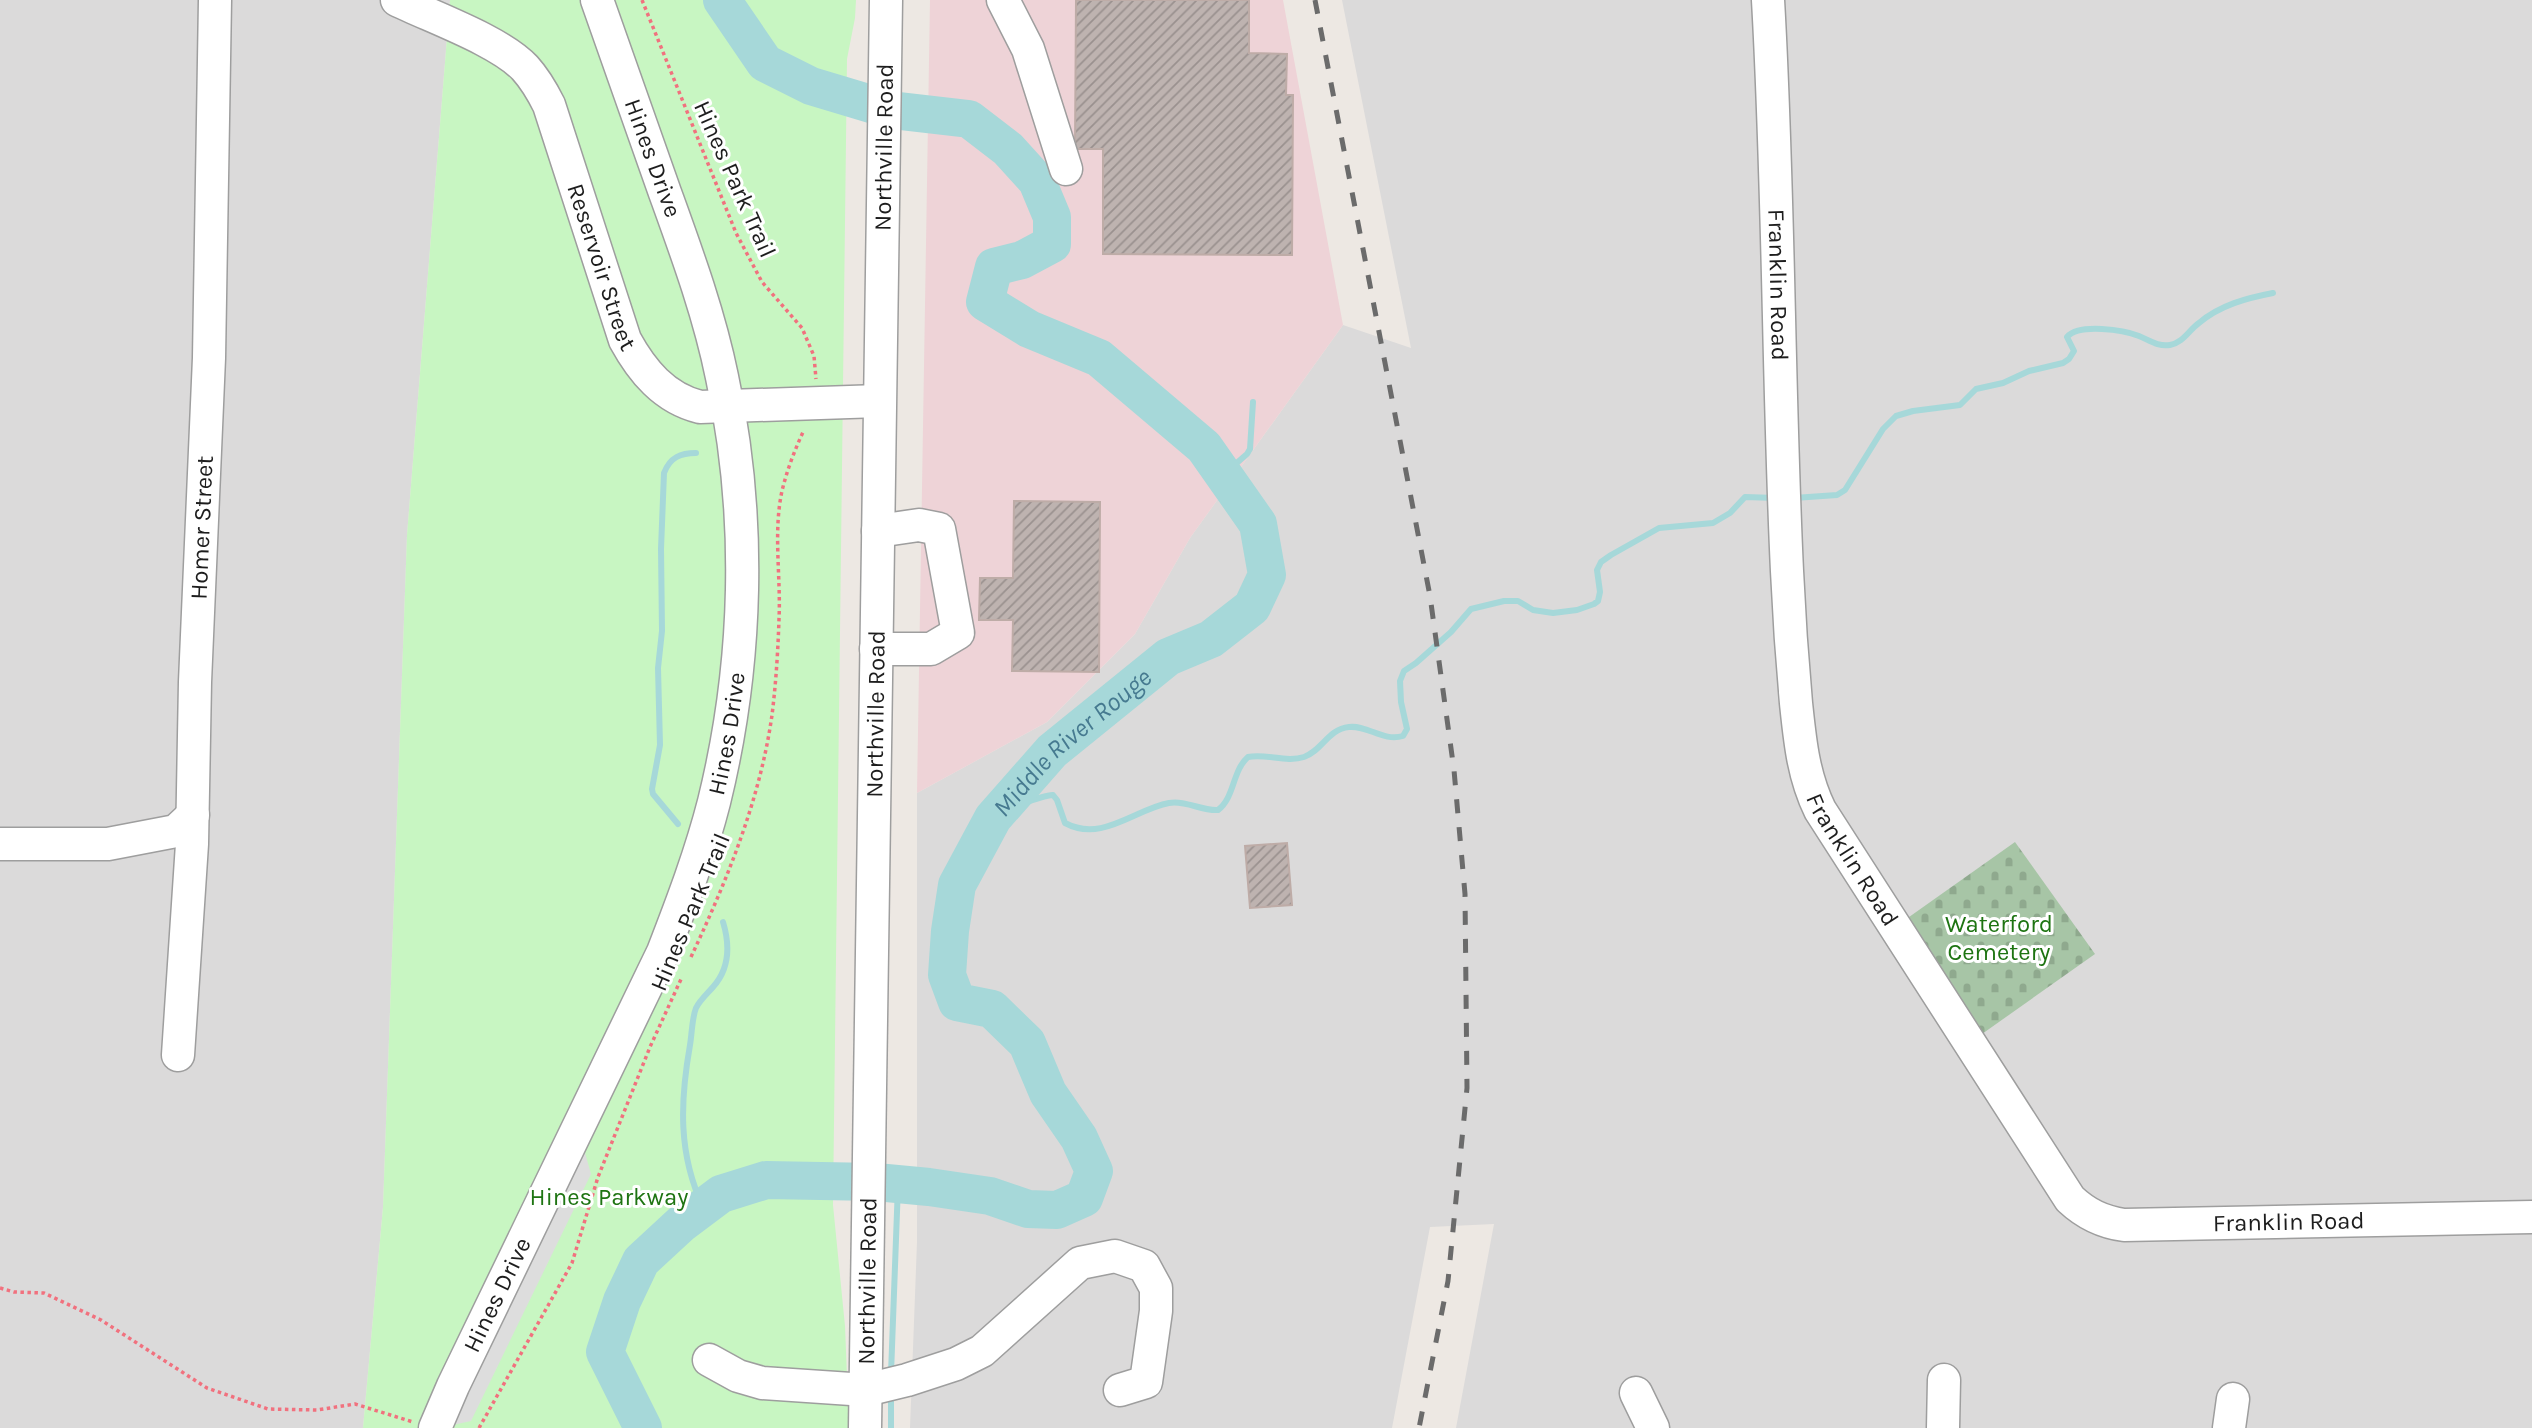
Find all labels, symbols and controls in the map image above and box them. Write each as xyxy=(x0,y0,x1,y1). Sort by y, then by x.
street label: Northville Road xyxy=(869,63,899,231)
street label: Hines Drive xyxy=(619,95,687,221)
street label: Hines Park Trail xyxy=(688,96,782,262)
street label: Reservoir Street xyxy=(561,180,642,356)
street label: Franklin Road xyxy=(1762,209,1794,361)
street label: Homer Street xyxy=(185,455,219,600)
street label: Northville Road xyxy=(860,630,891,798)
water label: Middle River Rouge xyxy=(987,662,1158,823)
street label: Hines Drive xyxy=(702,671,751,798)
street label: Franklin Road xyxy=(1800,789,1905,931)
street label: Hines Park Trail xyxy=(644,829,736,995)
park label: Waterford Cemetery xyxy=(1945,910,2053,966)
park label: Hines Parkway xyxy=(530,1183,688,1211)
street label: Northville Road xyxy=(852,1197,882,1365)
street label: Franklin Road xyxy=(2212,1206,2365,1237)
street label: Hines Drive xyxy=(457,1233,537,1357)

